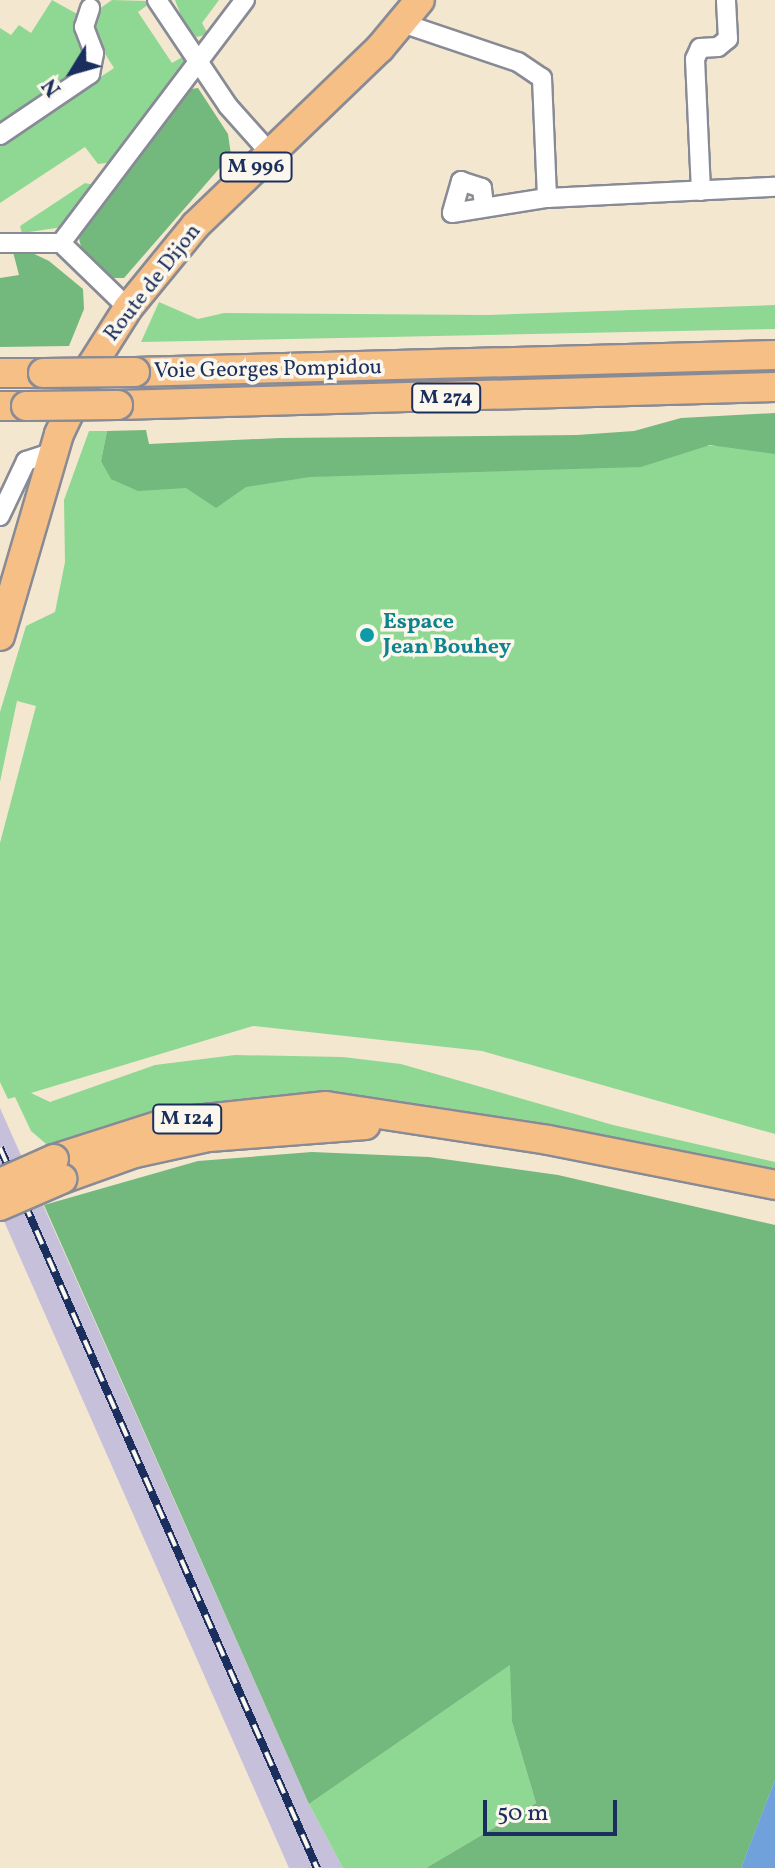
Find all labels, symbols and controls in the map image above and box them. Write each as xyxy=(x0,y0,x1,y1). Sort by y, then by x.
north arrow xyxy=(32,32,112,112)
text: N xyxy=(35,71,70,102)
road number: M 996 xyxy=(218,151,294,183)
street label: Route de Dijon xyxy=(99,219,207,347)
street label: Voie Georges Pompidou xyxy=(154,355,382,385)
road number: M 274 xyxy=(410,382,482,414)
place label: Espace Jean Bouhey xyxy=(383,609,511,660)
marker: Espace Jean Bouhey xyxy=(358,626,376,644)
road number: M 124 xyxy=(151,1103,223,1135)
scale bar xyxy=(487,1784,621,1834)
text: 50 m xyxy=(497,1797,549,1831)

